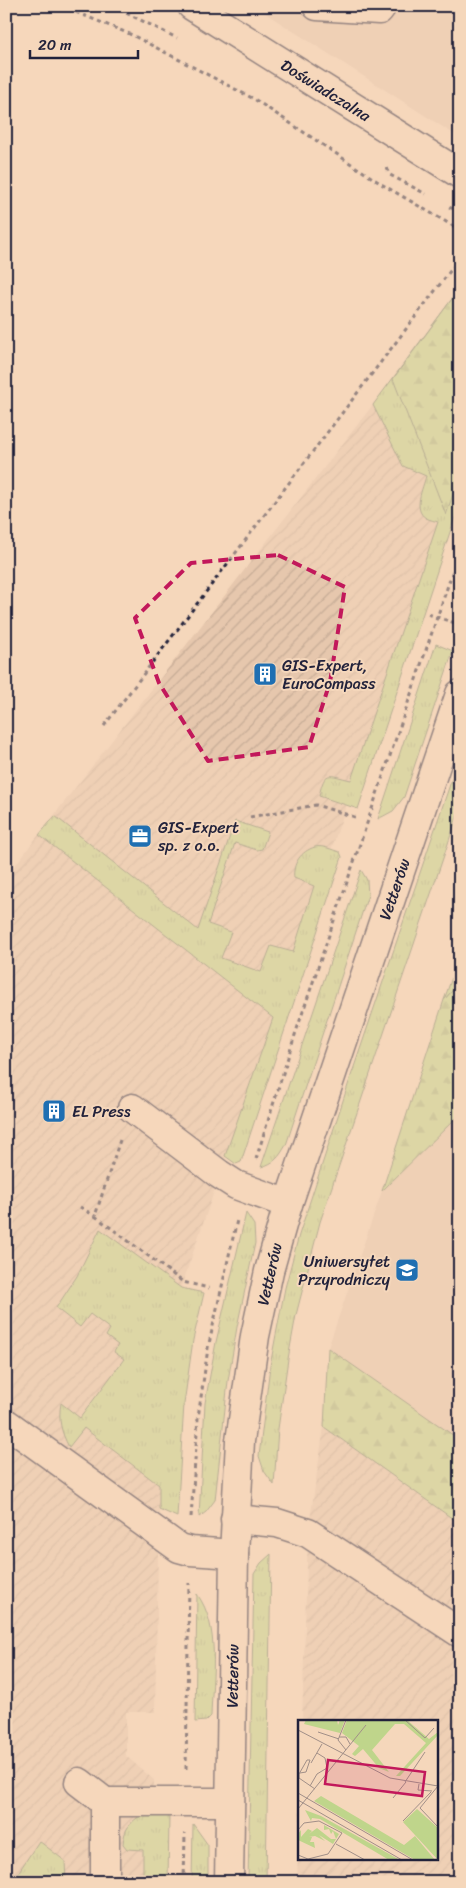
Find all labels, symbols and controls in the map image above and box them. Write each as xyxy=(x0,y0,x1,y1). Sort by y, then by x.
scale bar xyxy=(30,28,138,60)
text: 20 m xyxy=(38,32,72,58)
street label: Doświadczalna xyxy=(275,51,377,130)
place label: GIS-Expert, EuroCompass xyxy=(282,651,376,698)
building icon: GIS-Expert, EuroCompass xyxy=(252,661,278,687)
place label: GIS-Expert sp. z o.o. xyxy=(157,813,239,860)
office icon: GIS-Expert sp. z o.o. xyxy=(127,823,153,849)
street label: Vetterów xyxy=(370,854,419,924)
place label: EL Press xyxy=(72,1097,131,1126)
building icon: EL Press xyxy=(41,1098,67,1124)
street label: Vetterów xyxy=(248,1240,291,1308)
place label: Uniwersytet Przyrodniczy xyxy=(298,1247,391,1294)
school or university icon: Uniwersytet Przyrodniczy xyxy=(394,1257,420,1283)
street label: Vetterów xyxy=(217,1644,248,1708)
inset map xyxy=(298,1720,438,1860)

